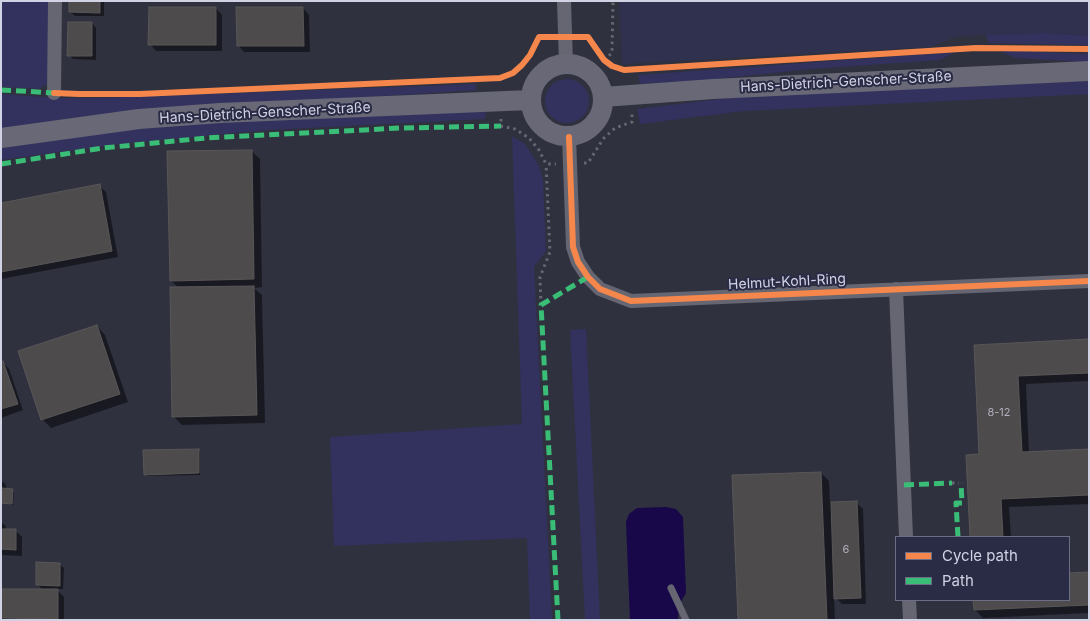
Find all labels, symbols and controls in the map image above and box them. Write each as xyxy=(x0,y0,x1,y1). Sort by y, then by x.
street label: Hans-Dietrich-Genscher-Straße xyxy=(740,68,952,96)
street label: Hans-Dietrich-Genscher-Straße xyxy=(159,99,371,127)
street label: Helmut-Kohl-Ring xyxy=(728,271,846,293)
house number: 8-12 xyxy=(987,406,1011,420)
legend xyxy=(895,536,1070,601)
house number: 6 xyxy=(843,543,849,557)
text: Cycle path xyxy=(942,546,1018,565)
text: Path xyxy=(942,571,974,590)

